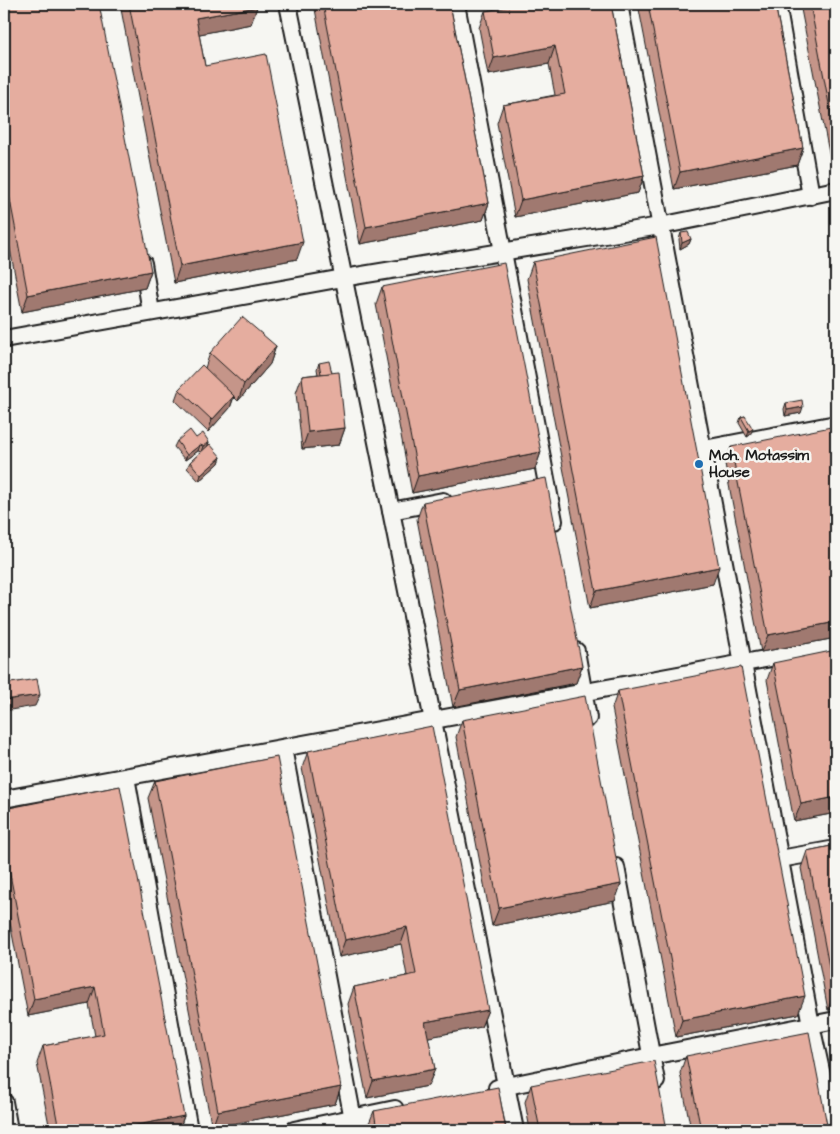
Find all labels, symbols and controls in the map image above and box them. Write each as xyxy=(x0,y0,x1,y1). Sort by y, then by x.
place label: Moh. Motassim House xyxy=(709,445,809,483)
marker: Moh. Motassim House xyxy=(693,458,705,470)

